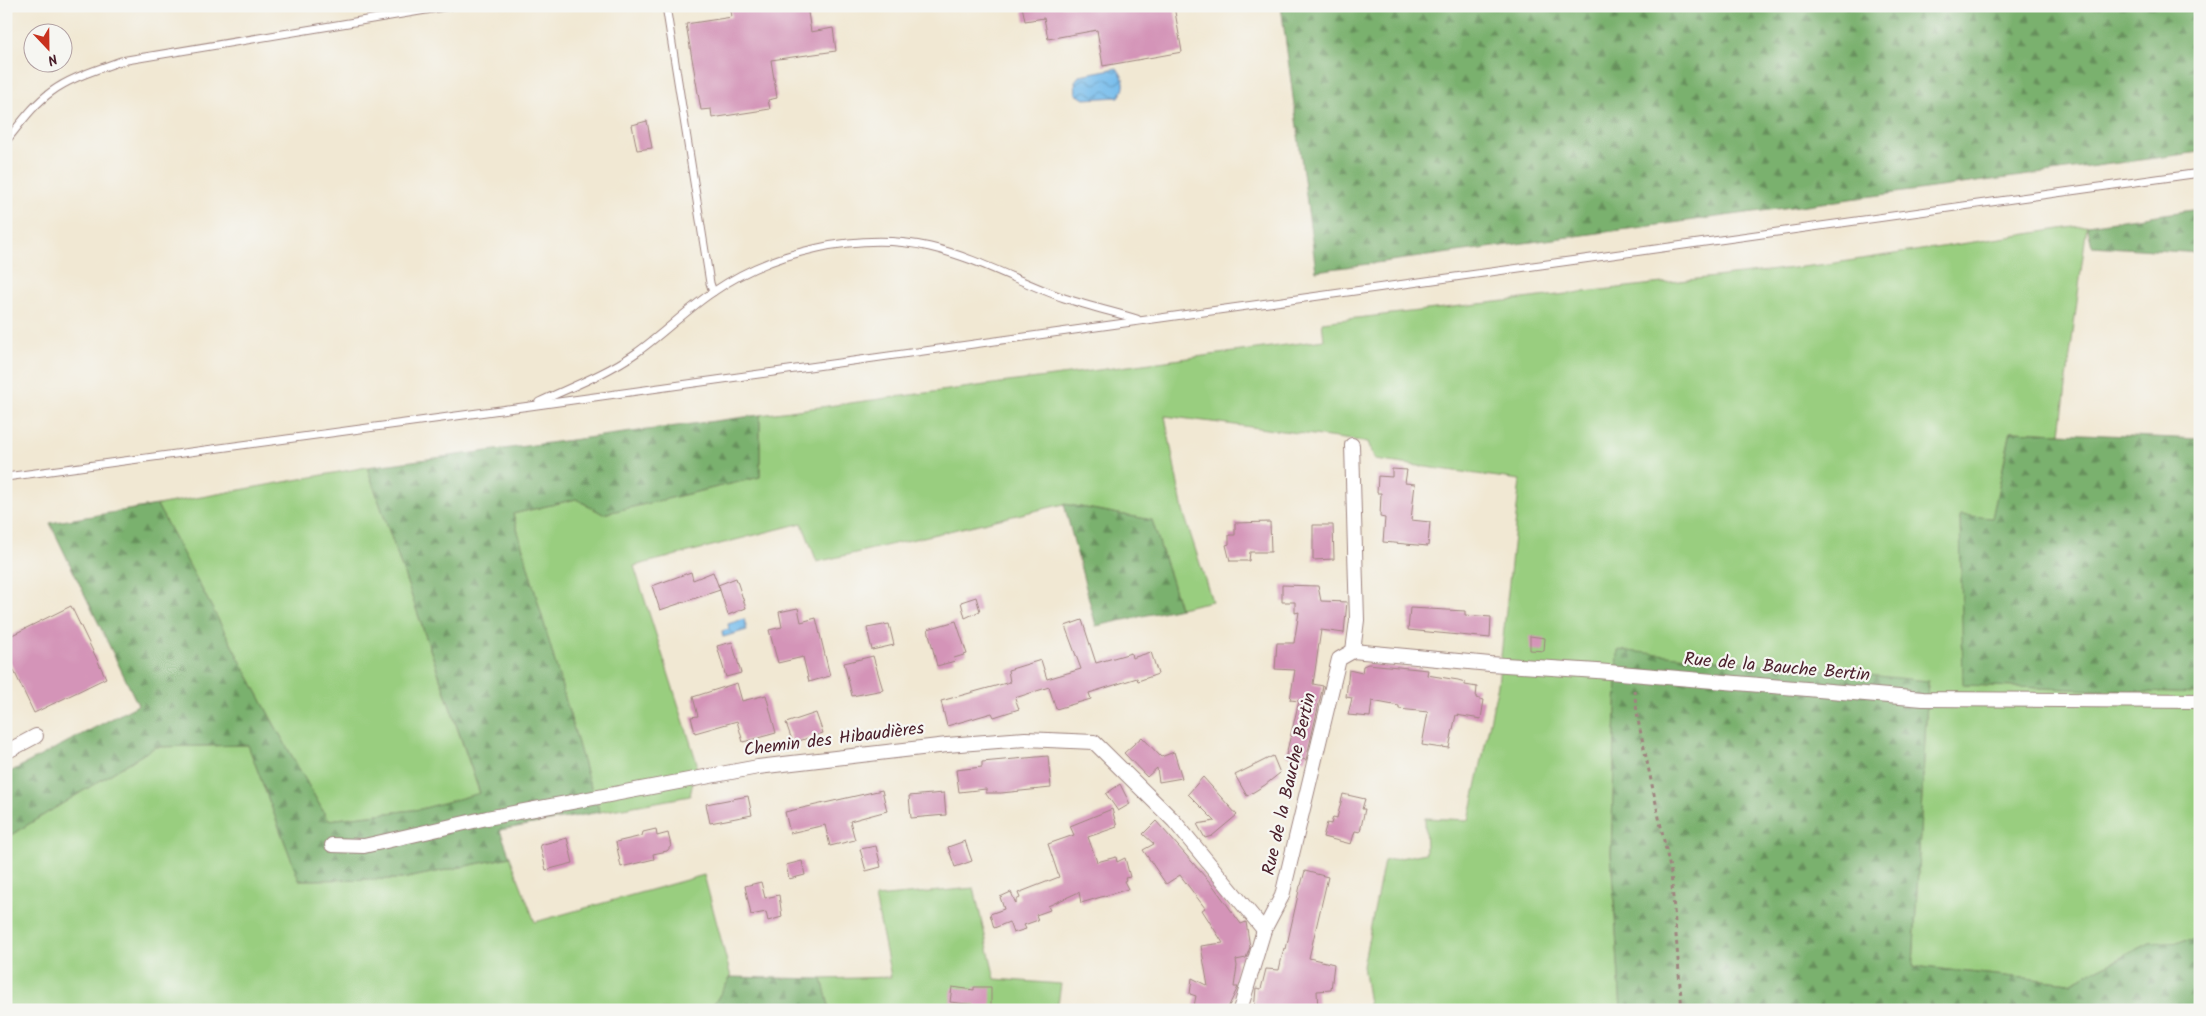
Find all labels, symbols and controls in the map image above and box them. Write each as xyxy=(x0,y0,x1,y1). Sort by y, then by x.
north arrow xyxy=(22,22,72,72)
text: N xyxy=(44,47,61,71)
street label: Rue de la Bauche Bertin xyxy=(1683,645,1871,691)
street label: Rue de la Bauche Bertin xyxy=(1255,690,1325,878)
street label: Chemin des Hibaudières xyxy=(742,714,926,765)

